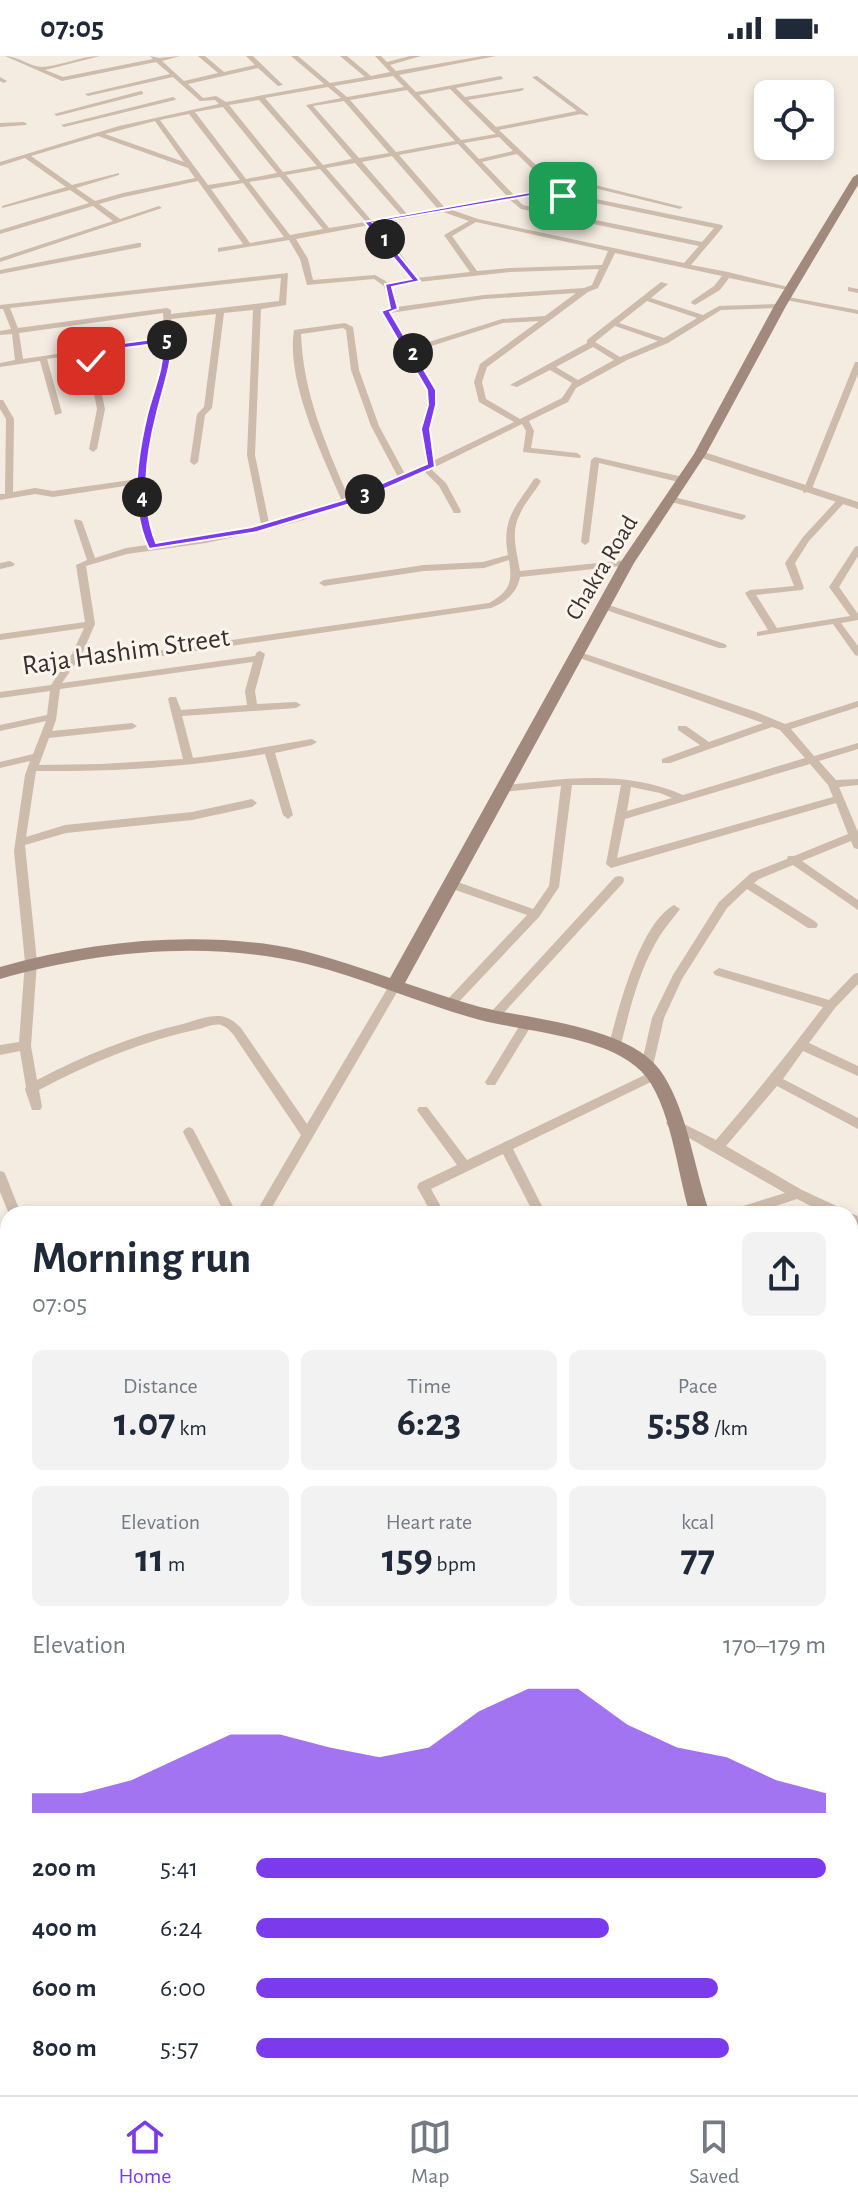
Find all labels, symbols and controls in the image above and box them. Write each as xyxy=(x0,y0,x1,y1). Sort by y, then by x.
text: 07:05 xyxy=(40,13,104,43)
map controls xyxy=(754,80,834,160)
button: locate xyxy=(754,80,834,160)
pin xyxy=(529,162,597,230)
icon: arrive xyxy=(541,174,585,218)
pin: 1 xyxy=(365,219,405,259)
text: 1 xyxy=(381,228,389,250)
pin: 5 xyxy=(147,320,187,360)
pin xyxy=(57,327,125,395)
text: 5 xyxy=(162,329,172,351)
pin: 2 xyxy=(393,333,433,373)
icon: check xyxy=(69,339,113,383)
text: 2 xyxy=(408,342,418,364)
pin: 3 xyxy=(345,474,385,514)
pin: 4 xyxy=(122,477,162,517)
text: 3 xyxy=(360,483,370,505)
text: 4 xyxy=(136,486,148,508)
street label: Chakra Road xyxy=(562,512,642,624)
street label: Raja Hashim Street xyxy=(21,624,232,680)
button: share xyxy=(742,1232,826,1316)
text: Morning run xyxy=(32,1237,251,1281)
text: 07:05 xyxy=(32,1291,87,1317)
text: Distance xyxy=(123,1375,198,1397)
text: Time xyxy=(407,1375,451,1397)
text: Pace xyxy=(678,1375,717,1397)
text: 1.07 xyxy=(114,1403,176,1443)
text: 6:23 xyxy=(397,1403,461,1443)
text: 5:58 xyxy=(647,1403,711,1443)
text: km xyxy=(176,1417,207,1439)
text: /km xyxy=(711,1417,748,1439)
text: Elevation xyxy=(121,1511,200,1533)
text: Heart rate xyxy=(386,1511,472,1533)
text: kcal xyxy=(681,1511,714,1533)
text: 11 xyxy=(135,1539,164,1579)
text: 159 xyxy=(382,1539,433,1579)
text: 77 xyxy=(680,1539,715,1579)
text: m xyxy=(164,1553,185,1575)
text: bpm xyxy=(433,1553,476,1575)
text: Elevation xyxy=(32,1632,126,1658)
text: 170–179 m xyxy=(723,1632,826,1658)
text: 200 m xyxy=(32,1855,96,1881)
text: 5:41 xyxy=(160,1855,198,1881)
text: 400 m xyxy=(32,1915,97,1941)
text: 6:24 xyxy=(160,1915,203,1941)
text: 600 m xyxy=(32,1975,97,2001)
text: 6:00 xyxy=(160,1975,206,2001)
text: 800 m xyxy=(32,2035,97,2061)
text: 5:57 xyxy=(160,2035,199,2061)
tab: Home xyxy=(118,2115,171,2189)
tab: Map xyxy=(408,2115,452,2189)
tab: Saved xyxy=(689,2115,740,2189)

